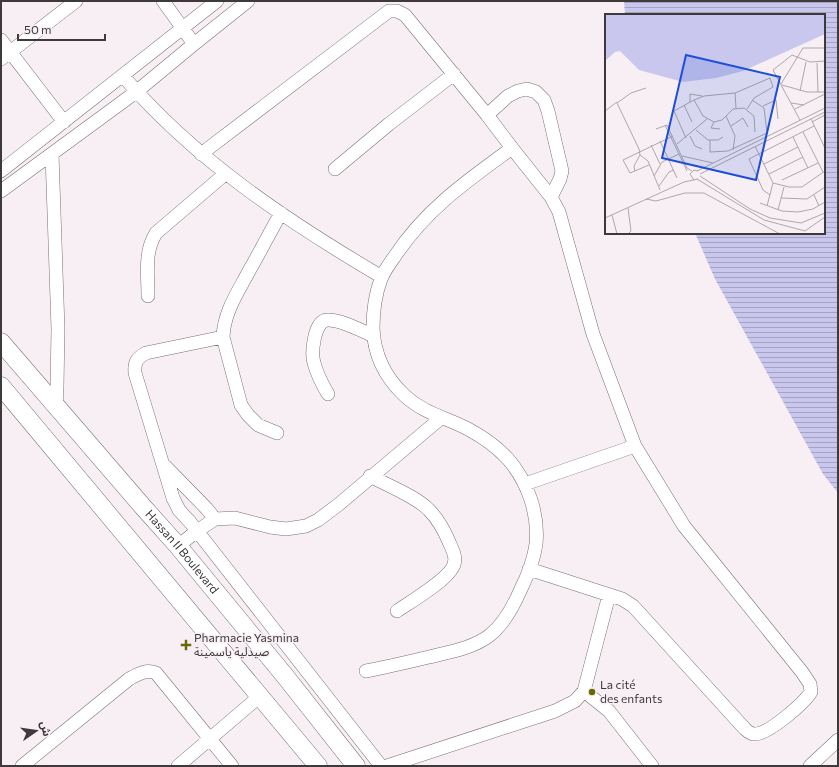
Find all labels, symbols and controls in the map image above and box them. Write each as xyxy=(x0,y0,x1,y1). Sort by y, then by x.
inset map xyxy=(605,14,825,234)
scale bar xyxy=(18,16,105,42)
text: 50 m xyxy=(24,22,52,36)
street label: Hassan II Boulevard xyxy=(143,507,222,596)
place label: Pharmacie Yasmina صيدلية ياسمينة xyxy=(194,630,299,659)
marker: Pharmacie Yasmina صيدلية ياسمينة xyxy=(181,640,191,650)
place label: La cité des enfants xyxy=(600,677,662,705)
marker: La cité des enfants xyxy=(587,687,597,697)
north arrow xyxy=(16,711,56,751)
text: ش xyxy=(37,720,54,738)

